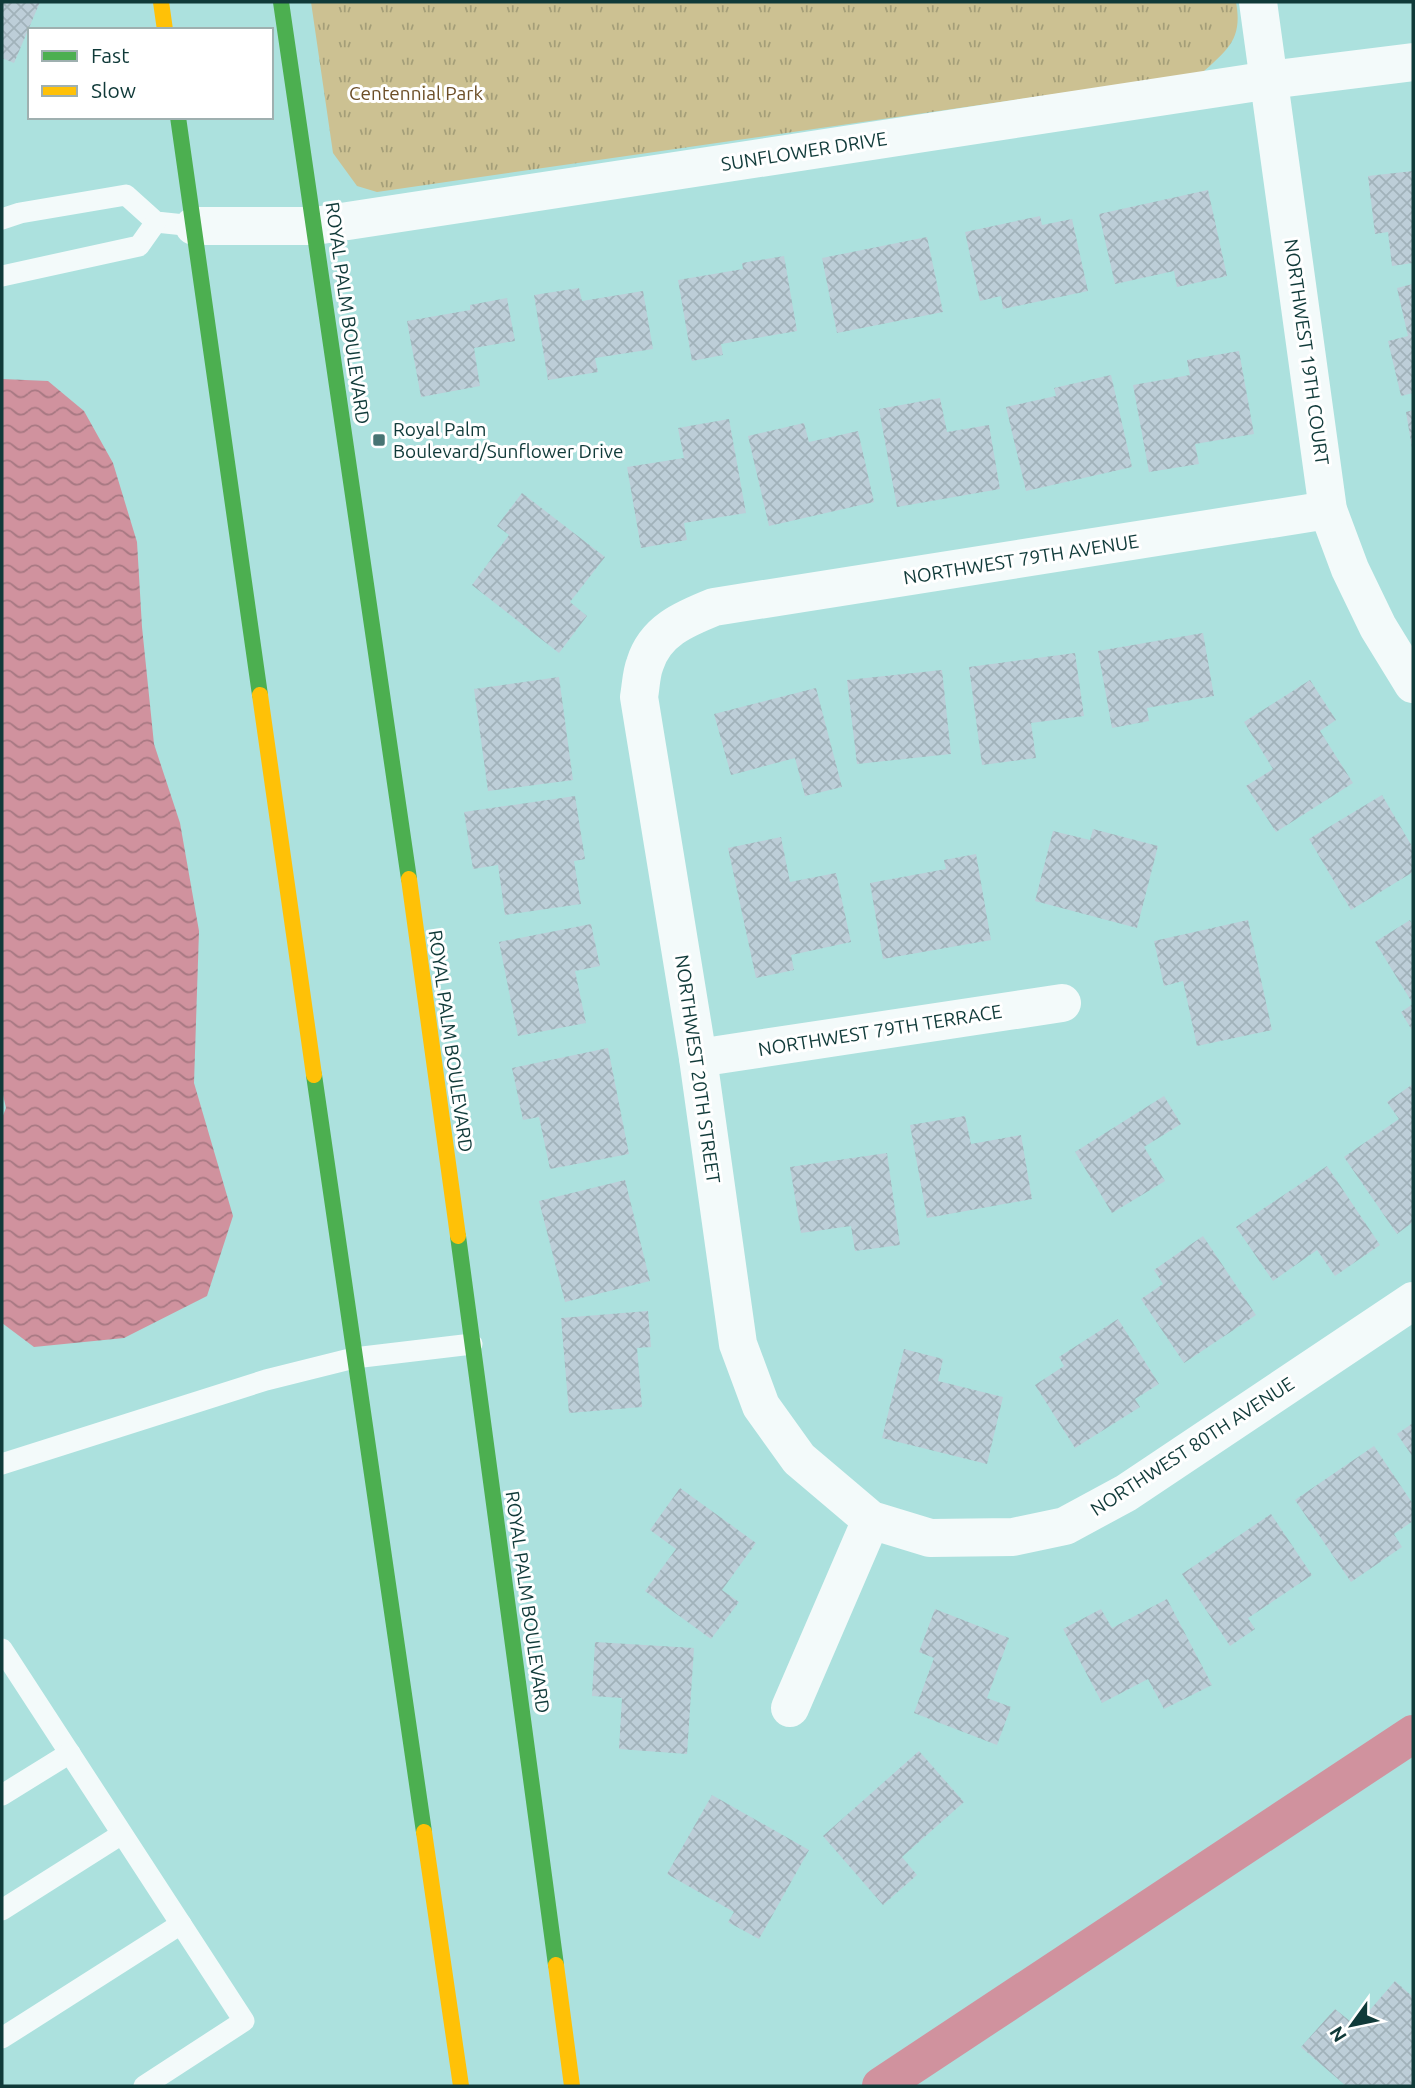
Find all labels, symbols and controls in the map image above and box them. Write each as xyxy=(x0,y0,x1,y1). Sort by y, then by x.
legend xyxy=(28,28,273,119)
text: Fast xyxy=(91,43,129,67)
text: Slow xyxy=(91,78,136,102)
park label: Centennial Park xyxy=(349,82,483,104)
street label: SUNFLOWER DRIVE xyxy=(720,127,888,175)
street label: ROYAL PALM BOULEVARD xyxy=(322,200,374,426)
street label: NORTHWEST 19TH COURT xyxy=(1280,238,1334,467)
place label: Royal Palm Boulevard/Sunflower Drive xyxy=(393,418,623,462)
marker: Royal Palm Boulevard/Sunflower Drive xyxy=(371,432,387,448)
street label: NORTHWEST 79TH AVENUE xyxy=(902,530,1140,588)
street label: ROYAL PALM BOULEVARD xyxy=(425,928,477,1154)
street label: NORTHWEST 20TH STREET xyxy=(671,953,725,1185)
street label: NORTHWEST 79TH TERRACE xyxy=(757,1000,1003,1060)
street label: NORTHWEST 80TH AVENUE xyxy=(1086,1372,1298,1520)
street label: ROYAL PALM BOULEVARD xyxy=(502,1489,554,1715)
north arrow xyxy=(1317,1990,1387,2060)
text: N xyxy=(1325,2022,1351,2046)

